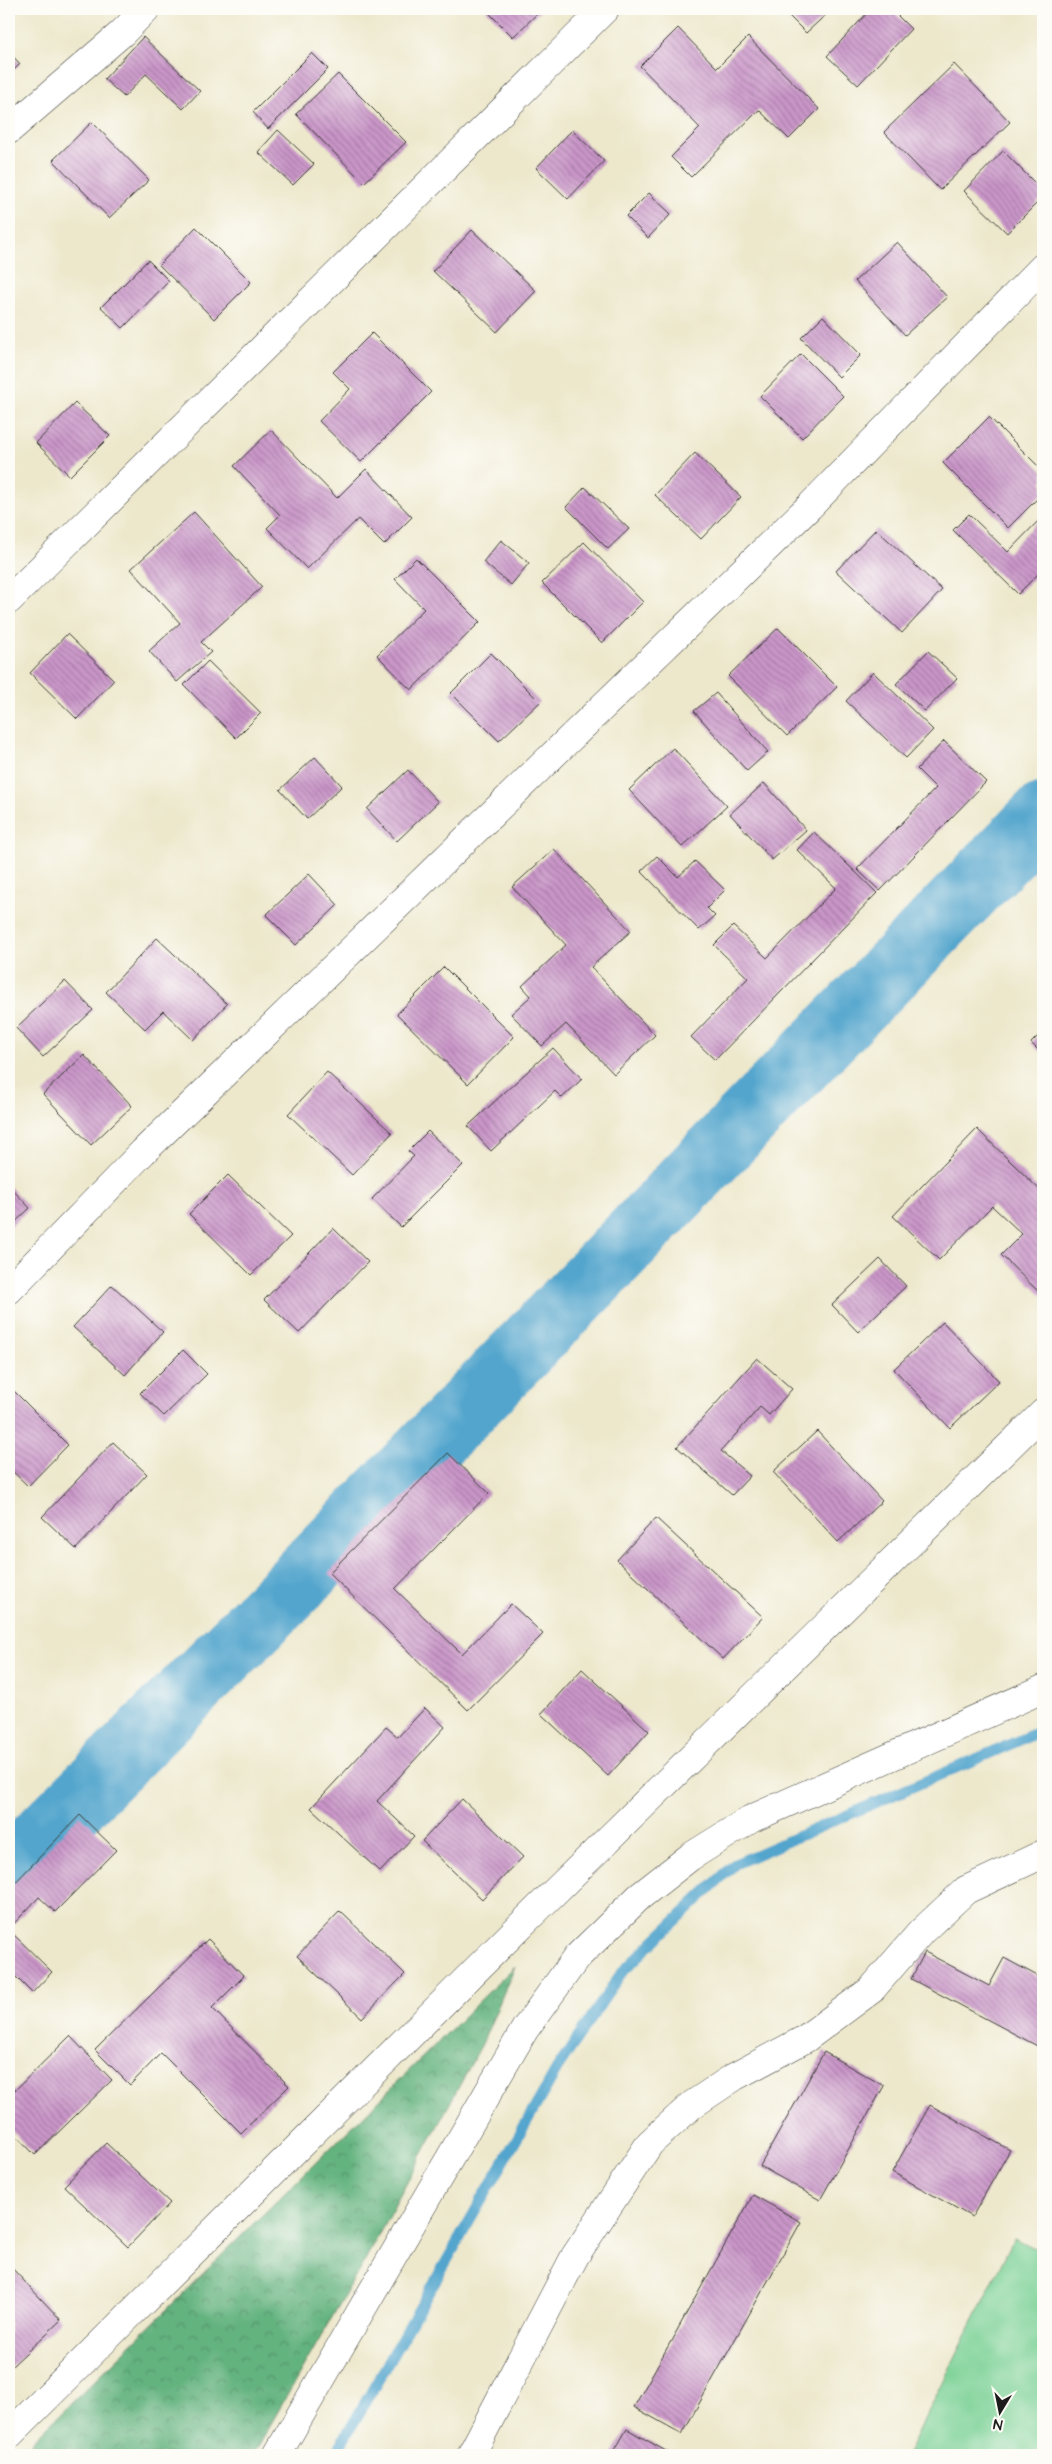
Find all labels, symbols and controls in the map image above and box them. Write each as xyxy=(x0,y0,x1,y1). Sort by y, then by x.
north arrow xyxy=(974,2386,1024,2436)
text: N xyxy=(992,2413,1004,2434)

